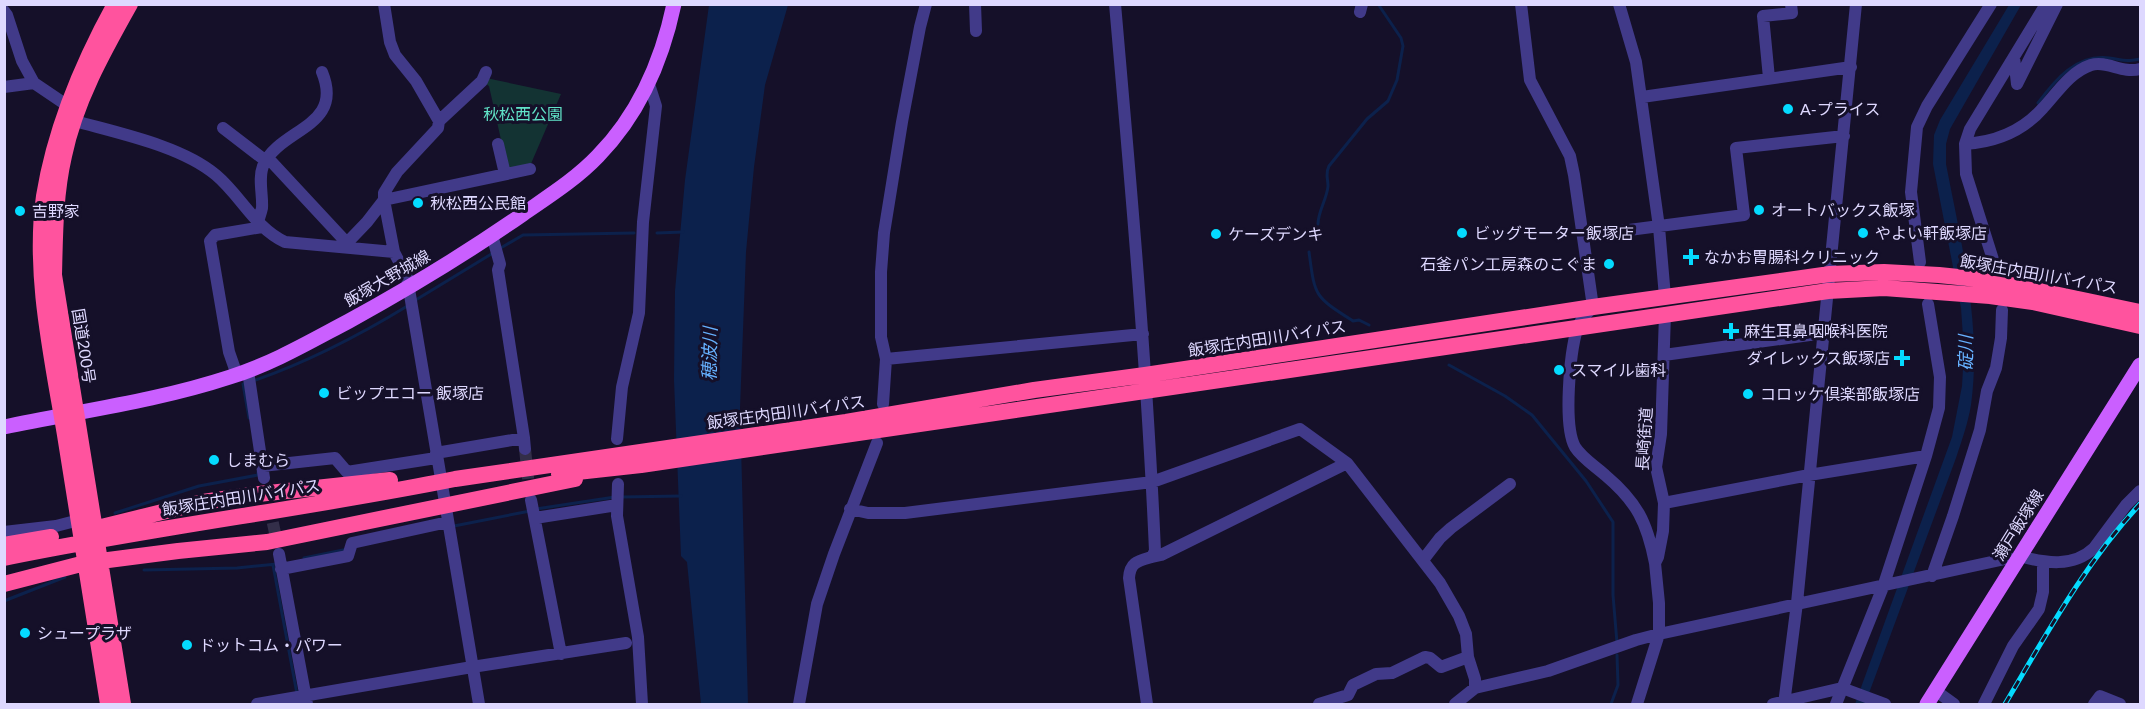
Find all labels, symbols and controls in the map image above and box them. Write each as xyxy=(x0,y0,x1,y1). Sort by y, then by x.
place label: A-プライス xyxy=(1800,99,1880,118)
marker: A-プライス xyxy=(1781,102,1795,116)
park label: 秋松西公園 xyxy=(483,104,563,123)
place label: 秋松西公民館 xyxy=(430,193,526,212)
marker: 秋松西公民館 xyxy=(411,196,425,210)
place label: オートバックス飯塚 xyxy=(1771,200,1915,219)
place label: 吉野家 xyxy=(32,201,80,220)
marker: オートバックス飯塚 xyxy=(1752,203,1766,217)
marker: 吉野家 xyxy=(13,204,27,218)
place label: ビッグモーター飯塚店 xyxy=(1474,223,1634,242)
place label: やよい軒飯塚店 xyxy=(1875,223,1987,242)
place label: ケーズデンキ xyxy=(1228,224,1323,243)
marker: ビッグモーター飯塚店 xyxy=(1455,226,1469,240)
marker: やよい軒飯塚店 xyxy=(1856,226,1870,240)
marker: ケーズデンキ xyxy=(1209,227,1223,241)
street label: 飯塚大野城線 xyxy=(340,245,433,310)
place label: なかお胃腸科クリニック xyxy=(1704,247,1880,266)
marker: なかお胃腸科クリニック xyxy=(1682,248,1700,266)
street label: 飯塚庄内田川バイパス xyxy=(1959,250,2119,297)
place label: 石釜パン工房森のこぐま xyxy=(1420,254,1597,273)
marker: 石釜パン工房森のこぐま xyxy=(1602,257,1616,271)
street label: 国道200号 xyxy=(69,307,100,385)
street label: 飯塚庄内田川バイパス xyxy=(1187,316,1347,359)
place label: 麻生耳鼻咽喉科医院 xyxy=(1744,321,1888,340)
marker: 麻生耳鼻咽喉科医院 xyxy=(1722,322,1740,340)
water label: 穂波川 xyxy=(698,325,721,381)
water label: 碇川 xyxy=(1954,333,1976,371)
place label: ダイレックス飯塚店 xyxy=(1746,348,1890,367)
marker: ダイレックス飯塚店 xyxy=(1895,351,1909,365)
place label: スマイル歯科 xyxy=(1571,360,1667,379)
marker: スマイル歯科 xyxy=(1552,363,1566,377)
place label: ビップエコー 飯塚店 xyxy=(336,383,484,402)
place label: コロッケ倶楽部飯塚店 xyxy=(1760,384,1920,403)
marker: ビップエコー 飯塚店 xyxy=(317,386,331,400)
marker: コロッケ倶楽部飯塚店 xyxy=(1741,387,1755,401)
street label: 飯塚庄内田川バイパス xyxy=(706,391,866,432)
street label: 長崎街道 xyxy=(1632,406,1655,472)
place label: しまむら xyxy=(226,450,290,469)
marker: しまむら xyxy=(207,453,221,467)
street label: 飯塚庄内田川バイパス xyxy=(161,475,321,518)
street label: 瀬戸飯塚線 xyxy=(1988,486,2047,564)
place label: シュープラザ xyxy=(37,623,132,642)
marker: シュープラザ xyxy=(18,626,32,640)
place label: ドットコム・パワー xyxy=(199,635,343,654)
marker: ドットコム・パワー xyxy=(180,638,194,652)

